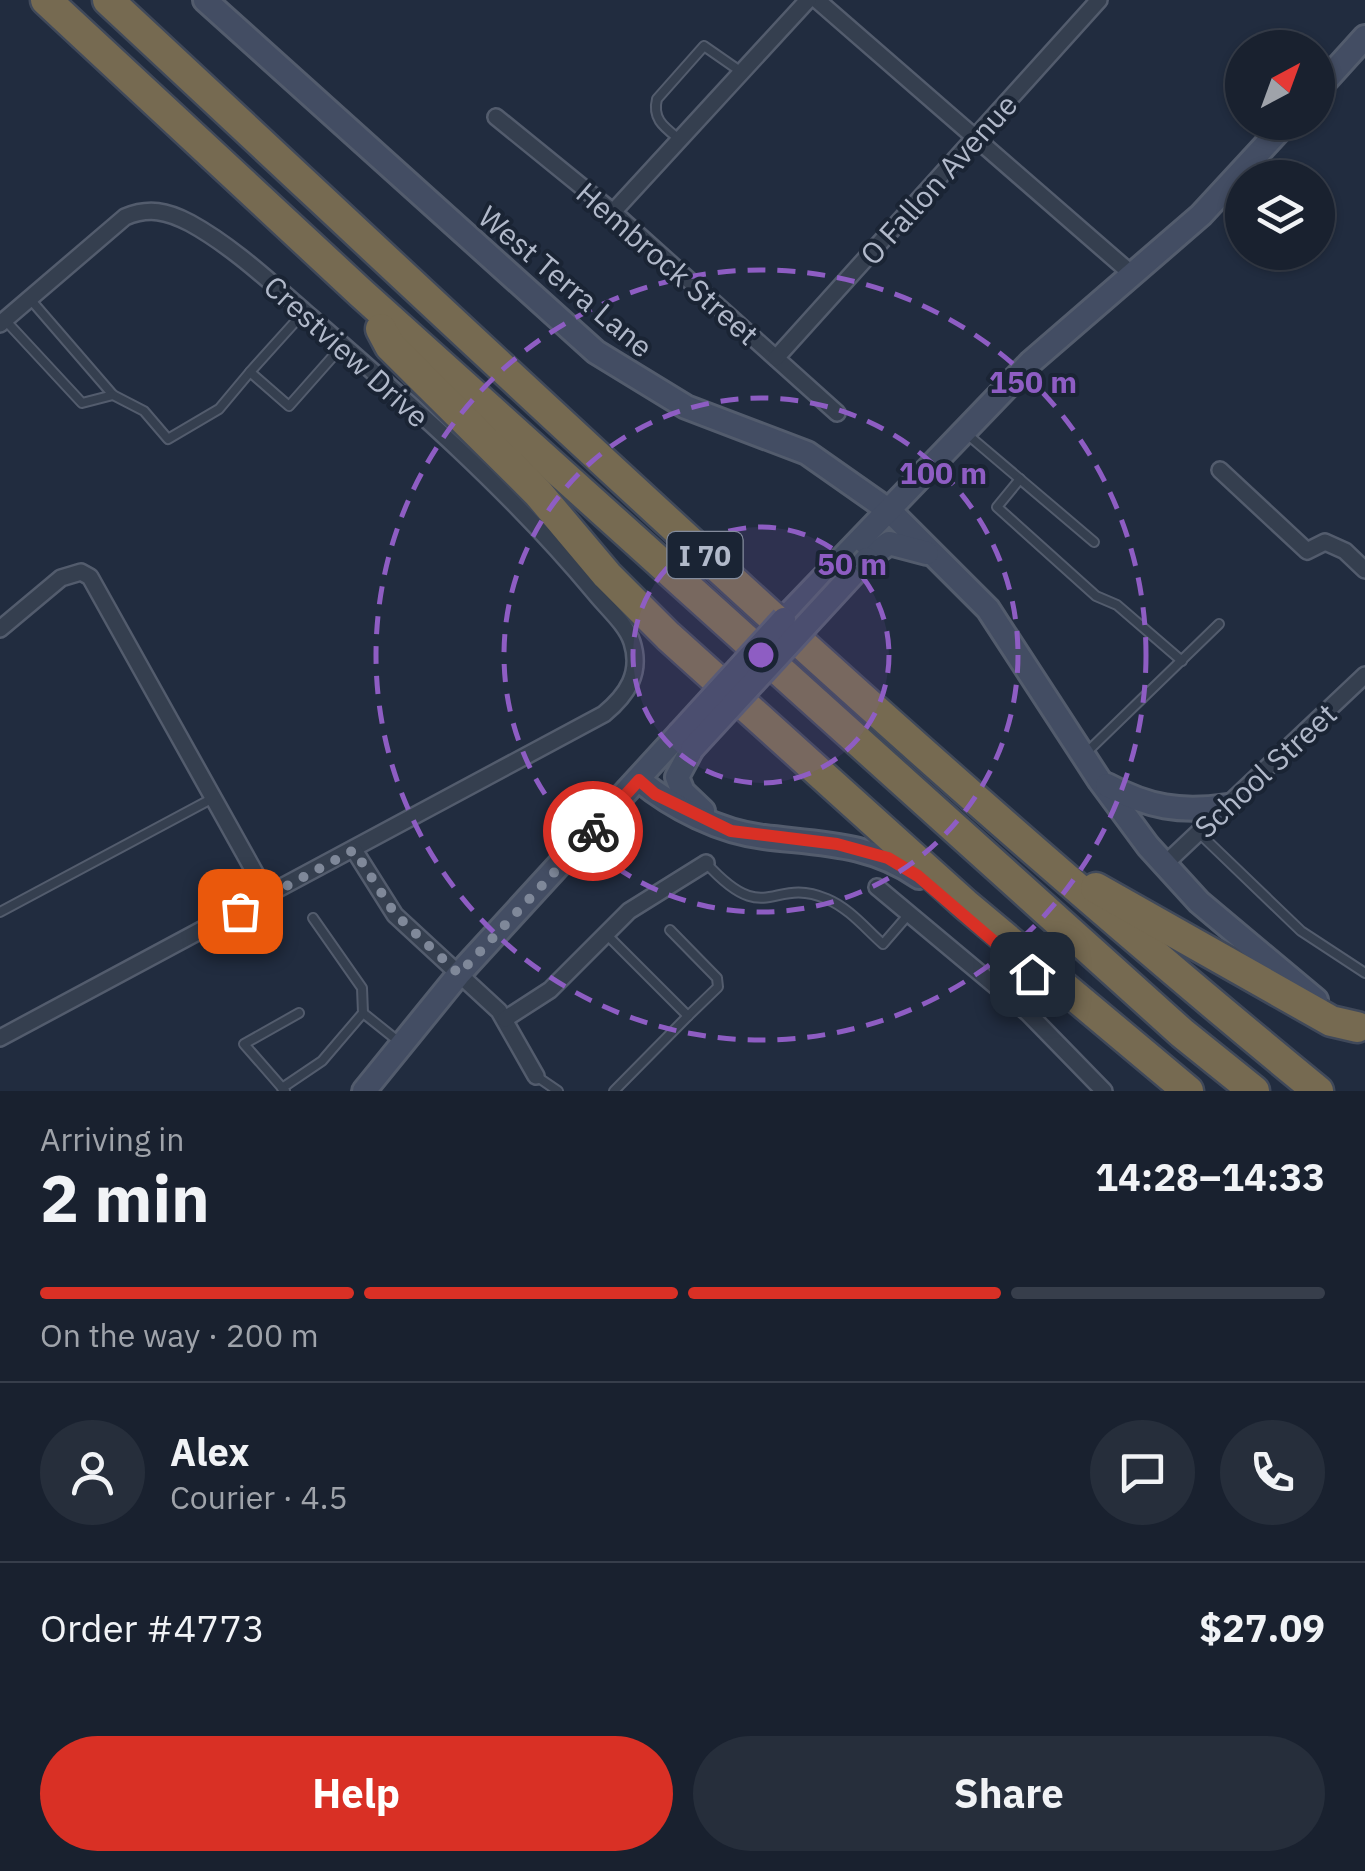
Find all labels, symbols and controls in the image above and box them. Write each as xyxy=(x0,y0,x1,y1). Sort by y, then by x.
north arrow xyxy=(1225,30,1335,140)
map controls xyxy=(1225,30,1335,270)
street label: O Fallon Avenue xyxy=(851,85,1025,273)
button: layers xyxy=(1225,160,1335,270)
street label: Hembrock Street xyxy=(569,173,767,353)
street label: West Terra Lane xyxy=(471,197,661,365)
street label: Crestview Drive xyxy=(256,267,438,435)
text: 150 m xyxy=(989,362,1077,401)
text: 100 m xyxy=(899,453,987,492)
road number: I 70 xyxy=(668,532,742,578)
text: 50 m xyxy=(817,544,887,583)
centre of rings xyxy=(743,637,779,673)
street label: School Street xyxy=(1186,694,1344,846)
courier xyxy=(543,781,643,881)
icon: bike xyxy=(566,804,621,859)
pin xyxy=(198,869,283,954)
icon: bag xyxy=(213,884,268,939)
pin xyxy=(990,932,1075,1017)
icon: home xyxy=(1005,947,1060,1002)
text: Arriving in xyxy=(40,1118,185,1160)
text: 14:28–14:33 xyxy=(1095,1152,1325,1201)
text: 2 min xyxy=(40,1155,210,1240)
text: On the way · 200 m xyxy=(40,1314,319,1356)
button: person xyxy=(40,1420,145,1525)
button: chat xyxy=(1090,1420,1195,1525)
button: phone xyxy=(1220,1420,1325,1525)
text: Alex xyxy=(170,1427,250,1476)
text: Courier · 4.5 xyxy=(170,1476,348,1518)
text: Order #4773 xyxy=(40,1603,265,1652)
text: $27.09 xyxy=(1199,1603,1325,1652)
button: Help xyxy=(40,1736,673,1851)
button: Share xyxy=(693,1736,1325,1851)

